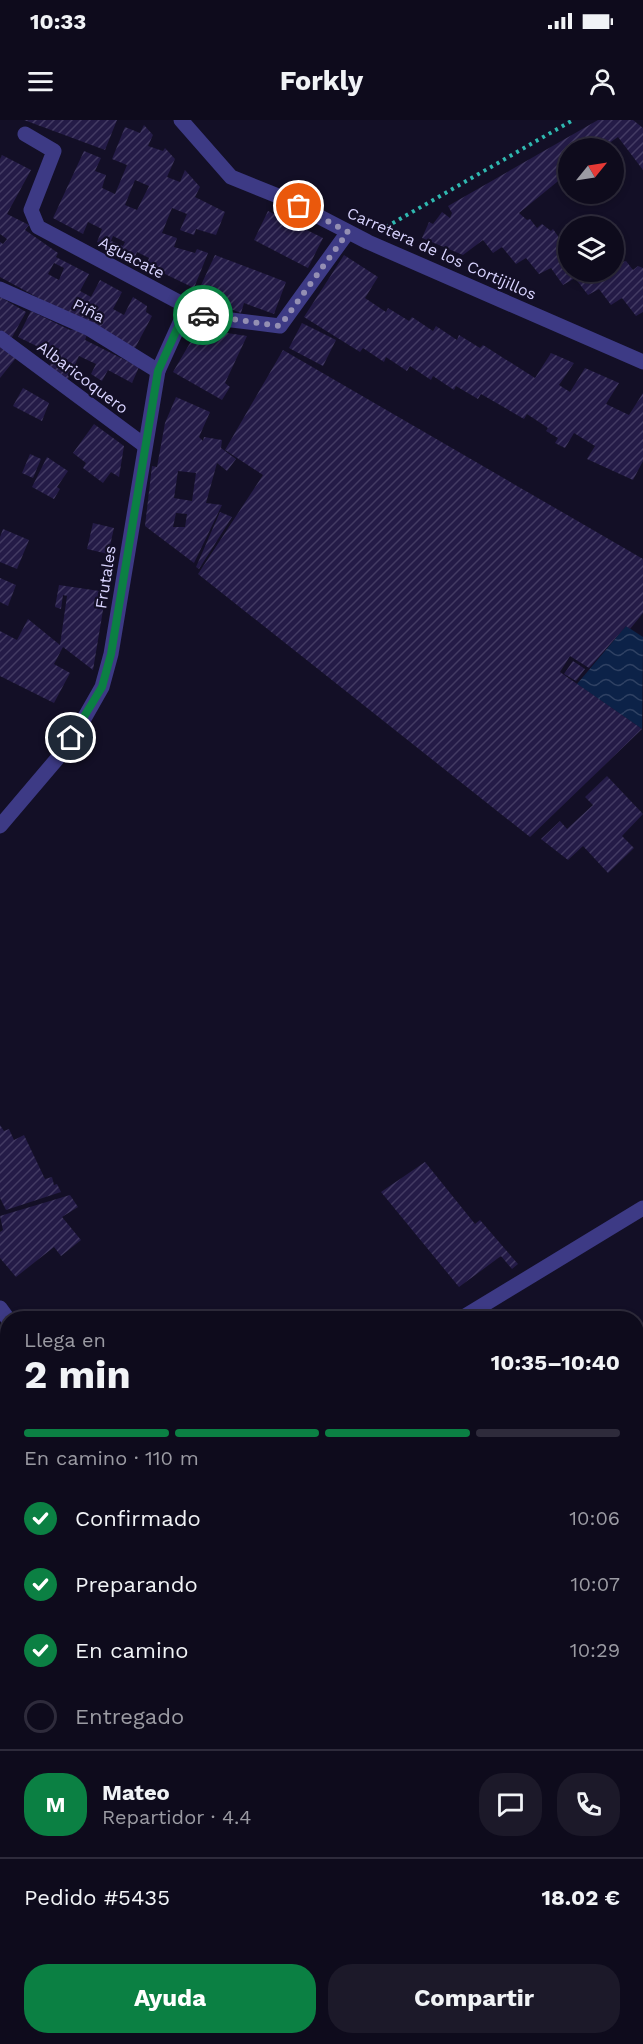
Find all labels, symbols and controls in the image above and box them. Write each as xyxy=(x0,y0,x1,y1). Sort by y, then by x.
text: 10:33 xyxy=(30,9,86,34)
icon: menu xyxy=(24,65,57,98)
text: Forkly xyxy=(280,65,363,97)
icon: person xyxy=(586,65,619,98)
north arrow xyxy=(558,138,624,204)
map controls xyxy=(558,138,624,282)
pin xyxy=(273,180,324,231)
icon: bag xyxy=(282,189,315,222)
street label: Carretera de los Cortijillos xyxy=(344,203,539,304)
button: layers xyxy=(558,216,624,282)
street label: Aguacate xyxy=(96,232,168,283)
courier xyxy=(173,285,233,345)
street label: Piña xyxy=(70,294,108,326)
icon: car xyxy=(187,299,220,332)
street label: Albaricoquero xyxy=(33,337,132,418)
street label: Frutales xyxy=(91,544,120,610)
pin xyxy=(45,712,96,763)
icon: home xyxy=(54,721,87,754)
text: Llega en xyxy=(24,1328,106,1352)
text: 10:35–10:40 xyxy=(491,1350,620,1375)
text: 2 min xyxy=(24,1352,131,1397)
text: En camino · 110 m xyxy=(24,1446,199,1470)
icon: check xyxy=(24,1502,57,1535)
text: Confirmado xyxy=(75,1506,201,1531)
text: 10:06 xyxy=(569,1506,620,1530)
icon: check xyxy=(24,1568,57,1601)
text: Preparando xyxy=(75,1572,198,1597)
text: 10:07 xyxy=(571,1572,620,1596)
icon: check xyxy=(24,1634,57,1667)
text: En camino xyxy=(75,1638,189,1663)
text: 10:29 xyxy=(570,1638,620,1662)
text: Entregado xyxy=(75,1704,184,1729)
button: chat xyxy=(479,1773,542,1836)
button: phone xyxy=(557,1773,620,1836)
text: Mateo xyxy=(102,1780,170,1805)
text: M xyxy=(45,1792,66,1817)
text: Repartidor · 4.4 xyxy=(102,1805,251,1829)
text: Pedido #5435 xyxy=(24,1885,170,1910)
text: 18.02 € xyxy=(542,1885,620,1910)
button: Ayuda xyxy=(24,1964,316,2033)
button: Compartir xyxy=(328,1964,620,2033)

